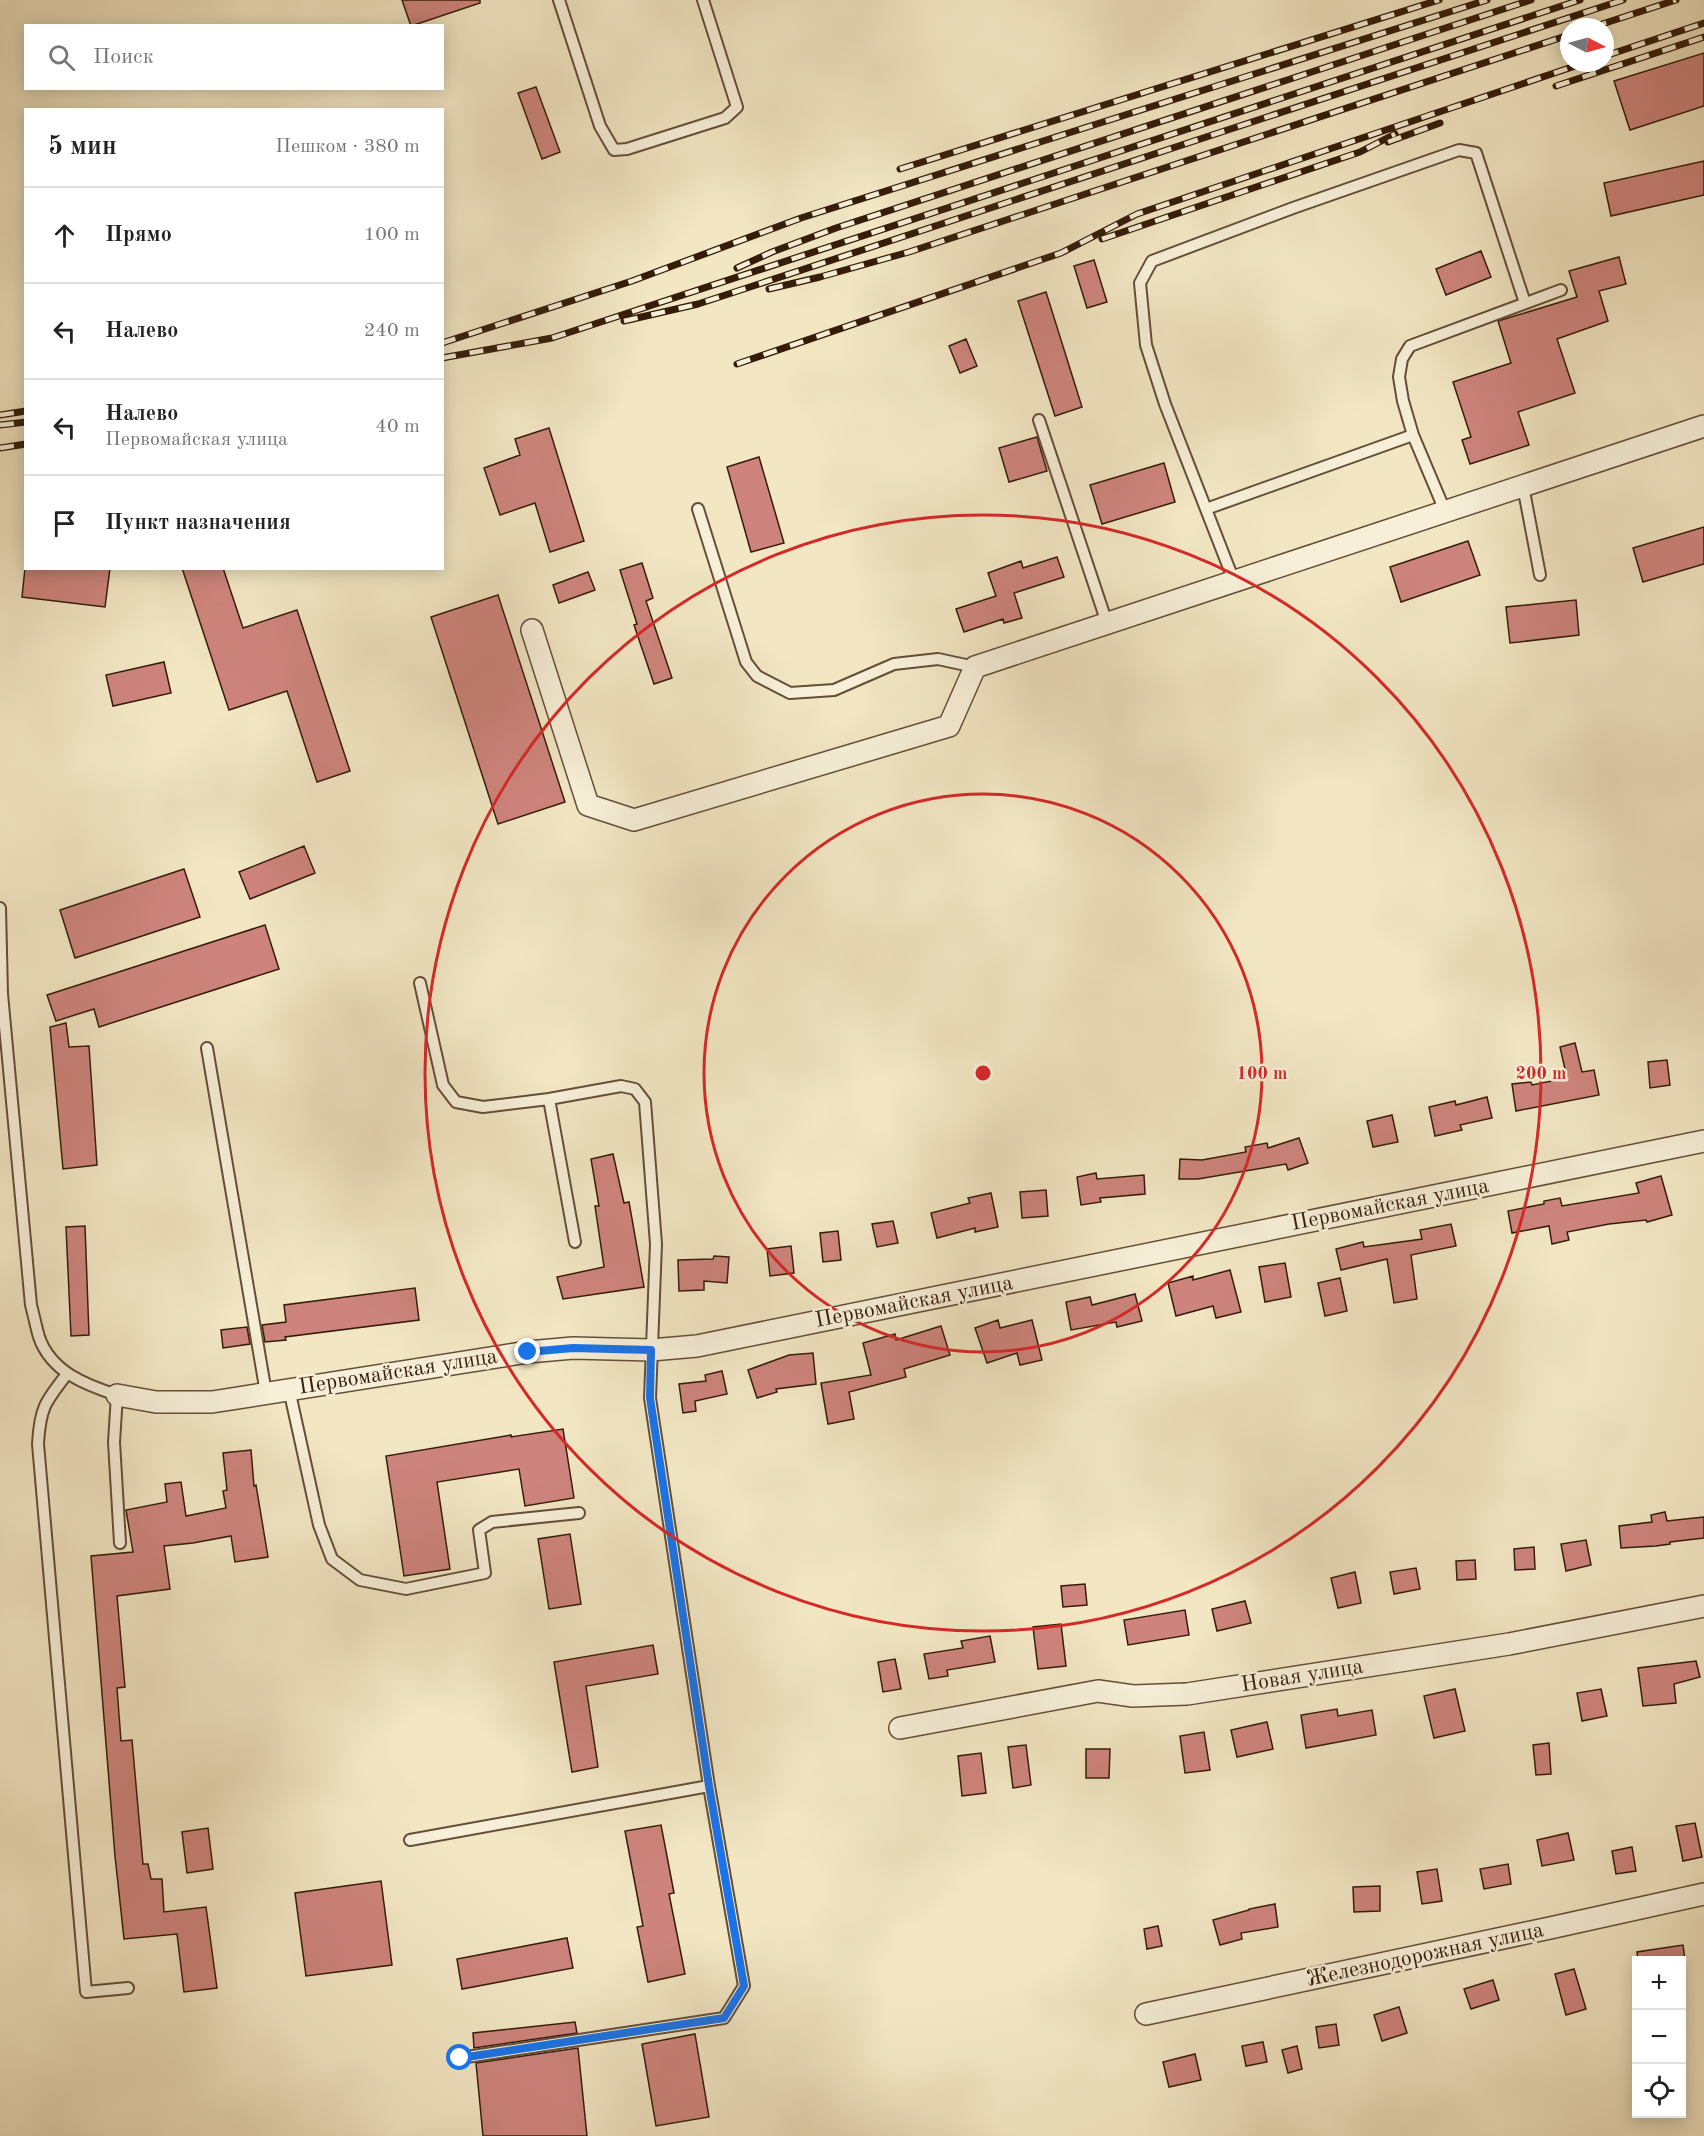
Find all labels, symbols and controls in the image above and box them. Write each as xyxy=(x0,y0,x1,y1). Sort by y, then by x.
north arrow xyxy=(1560,18,1614,72)
search box xyxy=(24,24,444,90)
icon: search xyxy=(45,41,78,74)
text: Поиск xyxy=(93,46,154,68)
text: 5 мин xyxy=(48,134,117,160)
text: Пешком · 380 m xyxy=(275,137,420,157)
icon: ahead xyxy=(48,219,81,252)
text: Прямо xyxy=(105,224,172,246)
text: 100 m xyxy=(364,225,420,245)
icon: left xyxy=(48,315,81,348)
text: Налево xyxy=(105,320,178,342)
text: 240 m xyxy=(364,321,420,341)
text: Налево xyxy=(105,403,178,425)
icon: left xyxy=(48,411,81,444)
text: 40 m xyxy=(375,417,420,437)
text: Первомайская улица xyxy=(105,430,288,450)
icon: arrive xyxy=(48,507,81,540)
text: Пункт назначения xyxy=(105,512,291,534)
centre of rings xyxy=(973,1063,993,1083)
text: 100 m xyxy=(1237,1065,1287,1083)
text: 200 m xyxy=(1516,1065,1566,1083)
street label: Первомайская улица xyxy=(1289,1175,1491,1235)
street label: Первомайская улица xyxy=(813,1272,1015,1332)
route end xyxy=(514,1338,540,1364)
street label: Первомайская улица xyxy=(297,1345,499,1399)
street label: Новая улица xyxy=(1239,1655,1365,1697)
street label: Железнодорожная улица xyxy=(1304,1919,1546,1991)
map controls xyxy=(1632,1956,1686,2118)
button: + xyxy=(1632,1956,1686,2010)
button: − xyxy=(1632,2010,1686,2064)
route start xyxy=(446,2044,472,2070)
button: locate xyxy=(1632,2064,1686,2118)

